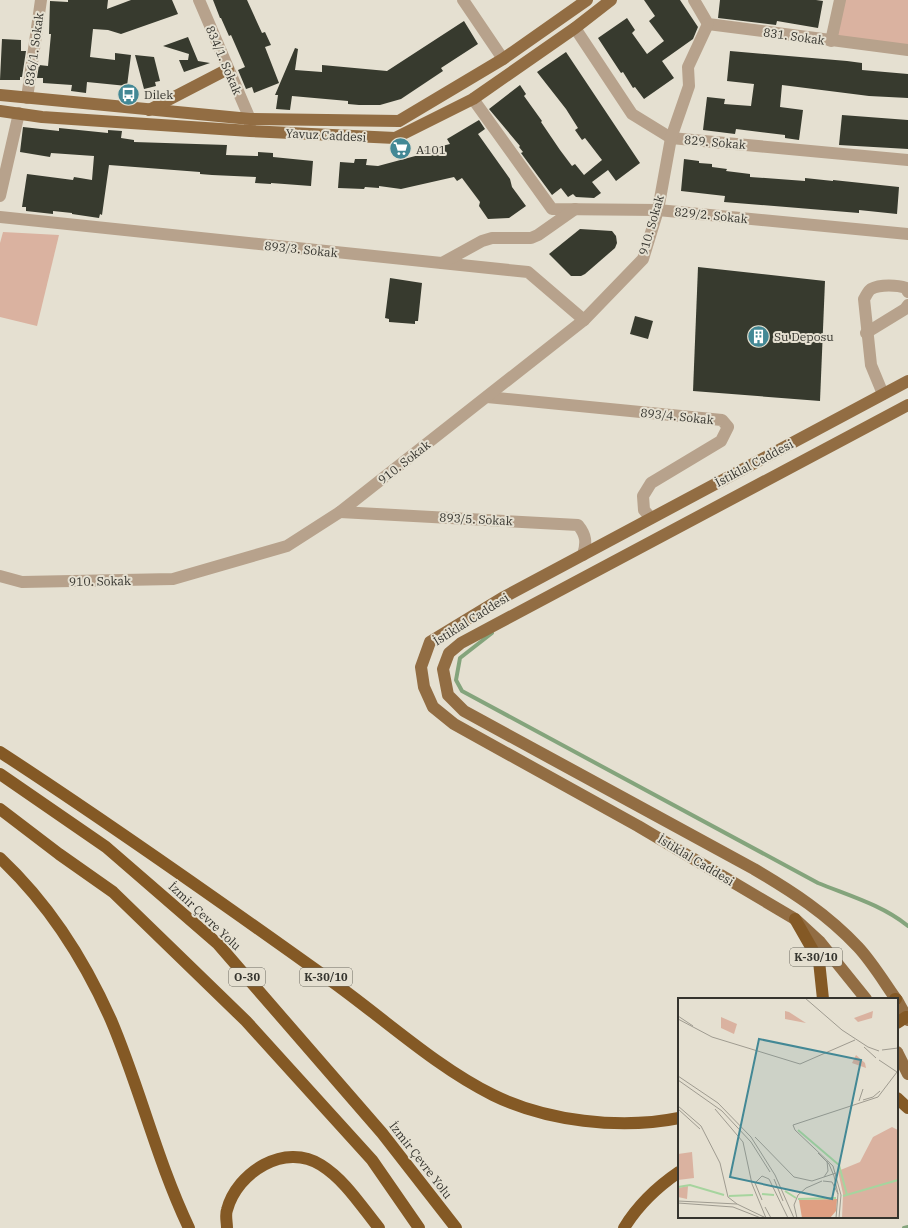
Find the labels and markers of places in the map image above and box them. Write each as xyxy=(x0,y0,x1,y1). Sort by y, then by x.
bus stop icon: Dilek xyxy=(116,81,142,107)
place label: Dilek xyxy=(144,87,173,102)
supermarket icon: A101 xyxy=(388,136,414,162)
place label: A101 xyxy=(416,142,446,157)
building icon: Su Deposu xyxy=(746,323,772,349)
place label: Su Deposu xyxy=(774,329,834,344)

